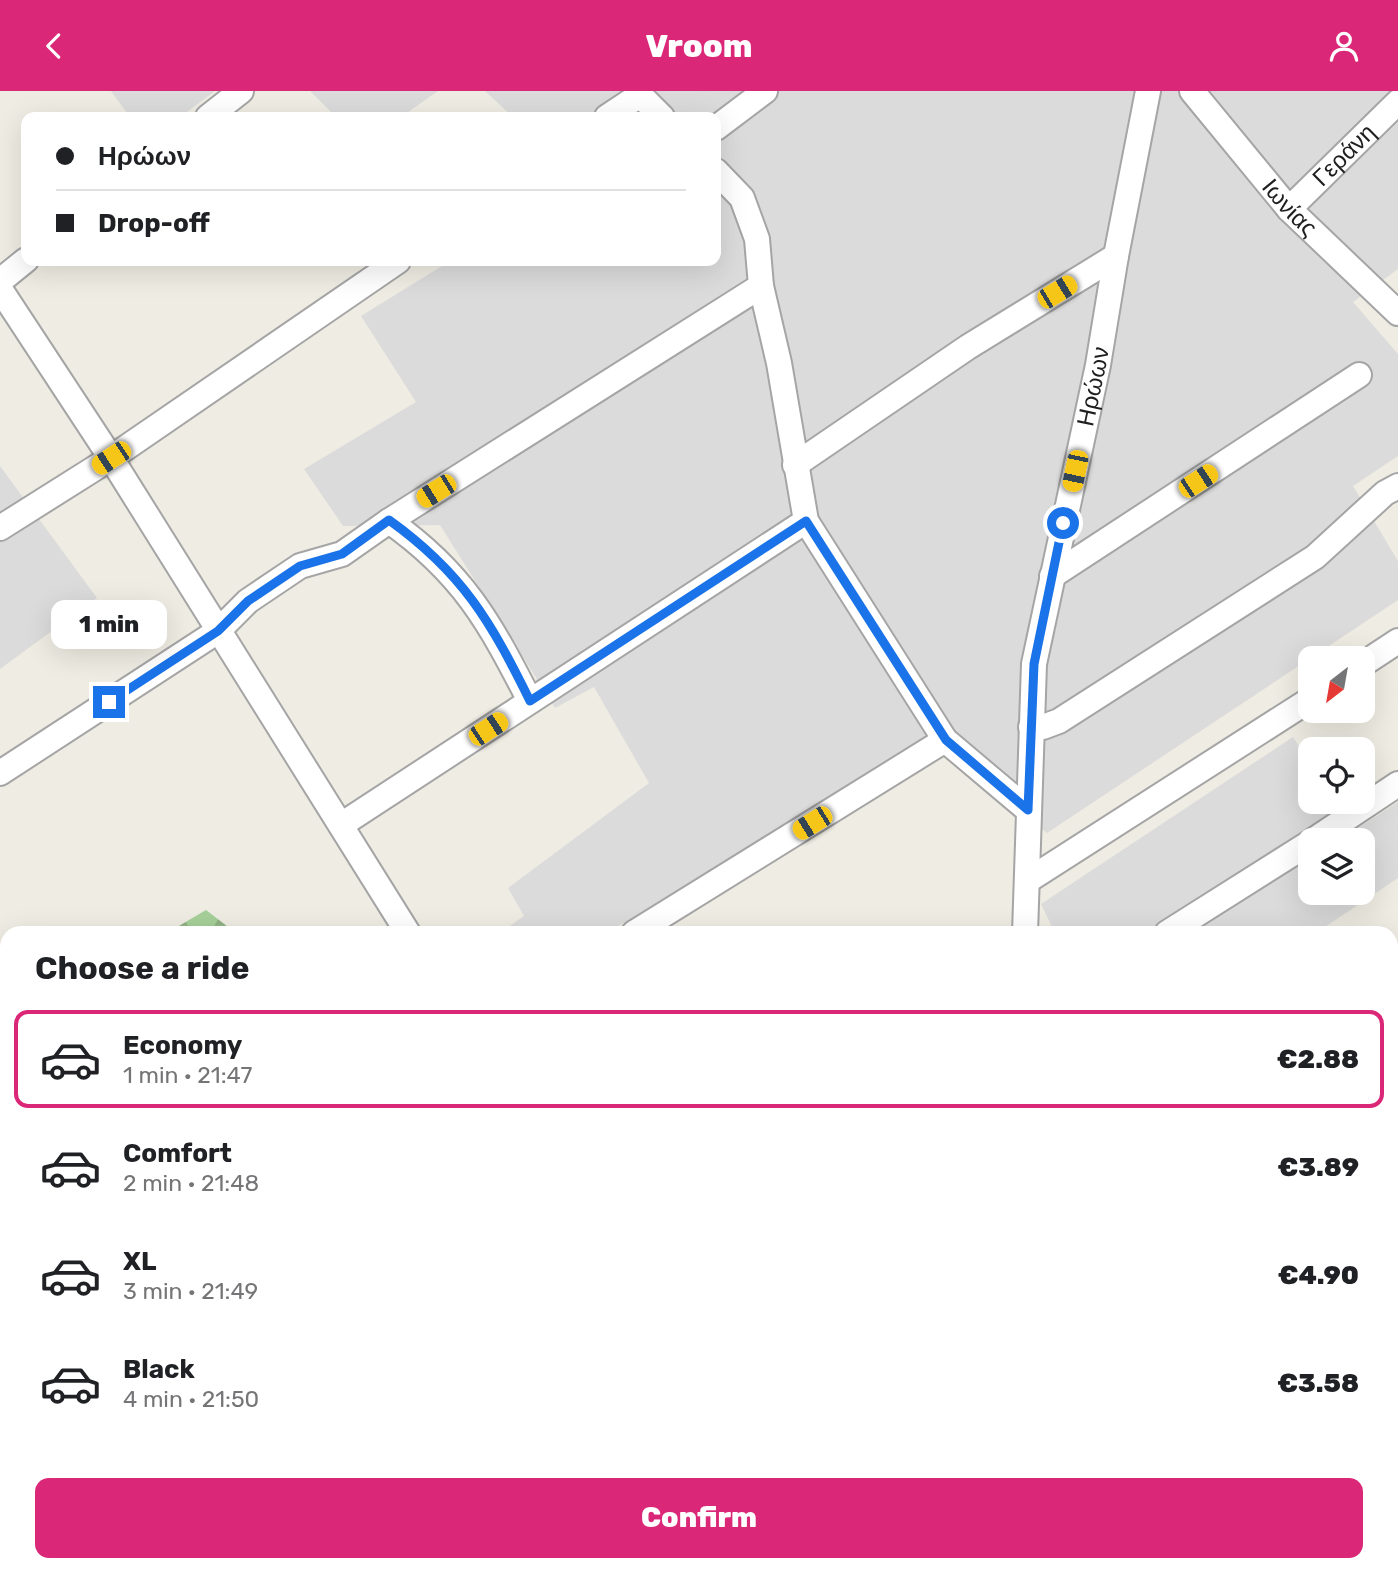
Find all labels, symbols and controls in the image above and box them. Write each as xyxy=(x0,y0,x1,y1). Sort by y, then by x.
icon: back xyxy=(35,27,73,65)
text: Vroom xyxy=(646,27,752,65)
icon: person xyxy=(1325,27,1363,65)
street label: Γεράνη xyxy=(1307,118,1381,192)
text: Ηρώων xyxy=(98,141,191,172)
street label: Ιωνίας xyxy=(1256,173,1323,242)
text: Drop-off xyxy=(98,208,210,239)
car xyxy=(1034,272,1081,312)
street label: Ηρώων xyxy=(1071,345,1115,429)
car xyxy=(88,438,135,478)
car xyxy=(1061,448,1090,494)
car xyxy=(1175,461,1222,501)
car xyxy=(413,471,460,511)
route start xyxy=(1047,507,1079,539)
callout: 1 min xyxy=(51,601,167,649)
text: 1 min xyxy=(79,610,139,638)
north arrow xyxy=(1298,646,1376,723)
map controls xyxy=(1298,646,1375,905)
route end xyxy=(93,686,125,718)
car xyxy=(465,709,512,749)
button: locate xyxy=(1298,737,1375,814)
car xyxy=(789,803,836,843)
button: layers xyxy=(1298,828,1375,905)
text: Choose a ride xyxy=(35,949,249,987)
icon: car xyxy=(39,1028,102,1091)
text: Economy xyxy=(123,1030,242,1061)
text: €2.88 xyxy=(1277,1044,1359,1075)
text: 1 min · 21:47 xyxy=(123,1061,252,1089)
icon: car xyxy=(39,1136,102,1199)
text: Comfort xyxy=(123,1138,232,1169)
text: €3.89 xyxy=(1277,1152,1359,1183)
text: 2 min · 21:48 xyxy=(123,1169,259,1197)
icon: car xyxy=(39,1244,102,1307)
text: XL xyxy=(123,1246,156,1277)
text: €4.90 xyxy=(1278,1260,1359,1291)
text: 3 min · 21:49 xyxy=(123,1277,258,1305)
icon: car xyxy=(39,1352,102,1415)
text: Black xyxy=(123,1354,195,1385)
text: €3.58 xyxy=(1277,1368,1359,1399)
text: 4 min · 21:50 xyxy=(123,1385,259,1413)
button: Confirm xyxy=(35,1478,1363,1558)

